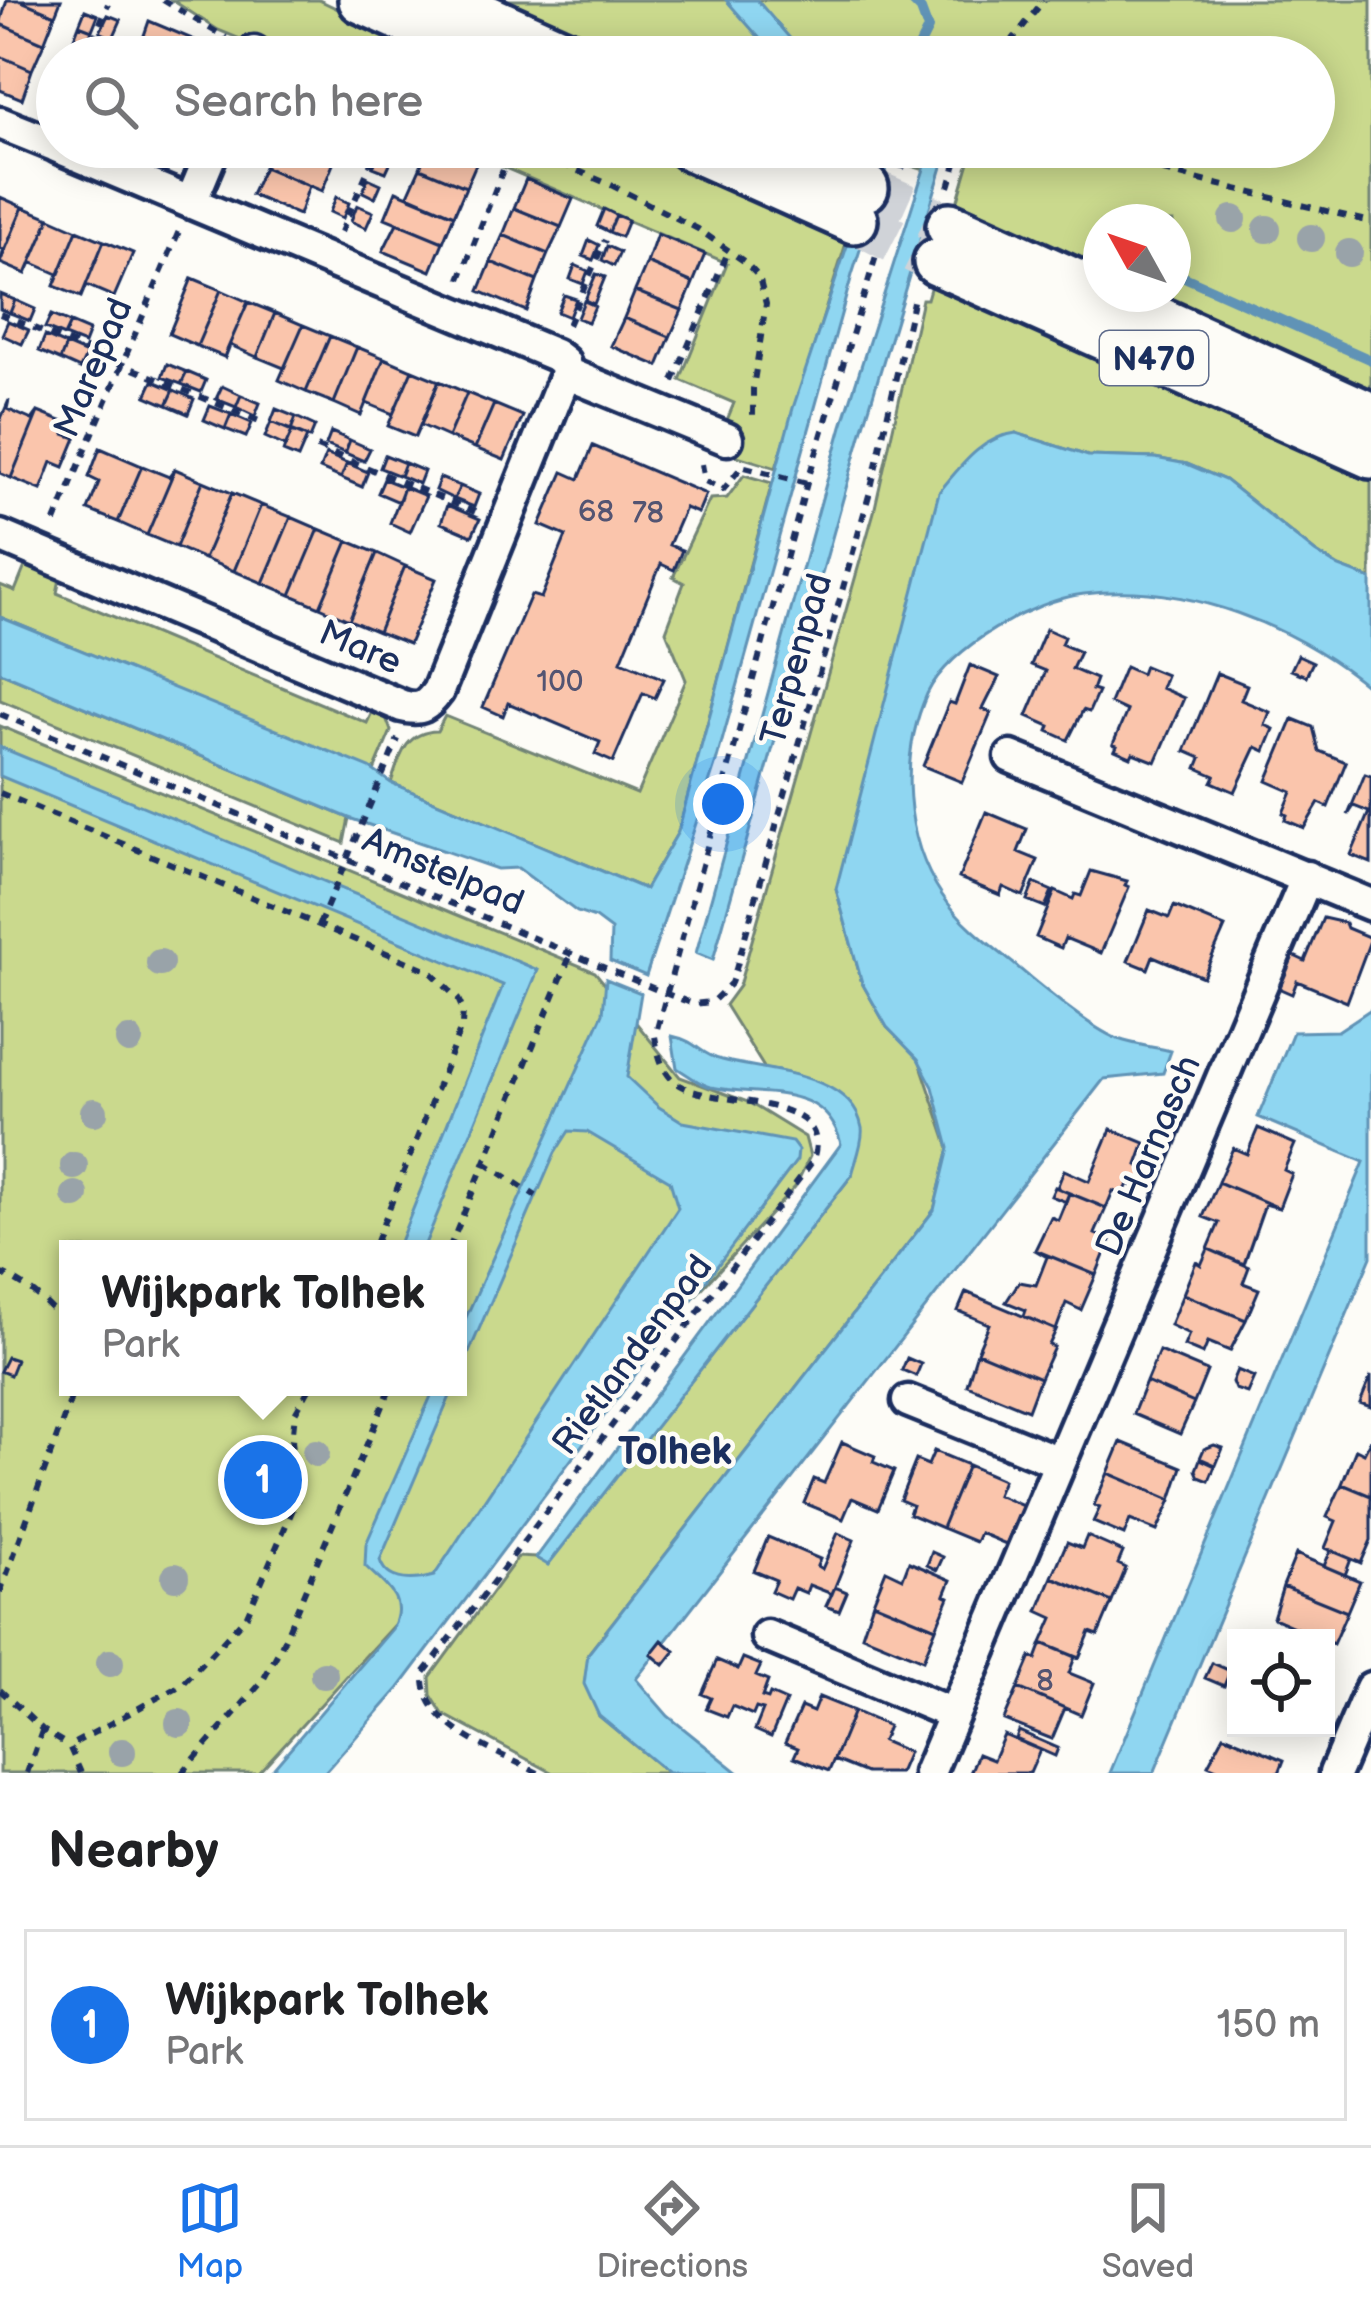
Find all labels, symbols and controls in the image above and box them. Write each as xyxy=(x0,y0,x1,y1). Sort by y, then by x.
search box xyxy=(36,36,1335,168)
icon: search xyxy=(78,69,144,135)
text: Search here xyxy=(174,75,423,130)
north arrow xyxy=(1083,204,1191,312)
street label: Marepad xyxy=(46,292,143,444)
road number: N470 xyxy=(1100,331,1208,385)
house number: 68 xyxy=(578,494,614,530)
house number: 78 xyxy=(632,495,664,531)
street label: Terpenpad xyxy=(752,569,842,751)
street label: Mare xyxy=(312,612,408,685)
house number: 100 xyxy=(537,664,583,700)
your location xyxy=(693,774,753,834)
street label: Amstelpad xyxy=(356,819,530,925)
street label: De Harnasch xyxy=(1088,1049,1211,1263)
popup xyxy=(59,1240,467,1396)
street label: Rietlandenpad xyxy=(544,1247,722,1464)
text: Wijkpark Tolhek xyxy=(101,1267,425,1322)
text: Park xyxy=(101,1322,179,1369)
district label: Tolhek xyxy=(618,1429,732,1476)
pin: 1 xyxy=(224,1435,302,1525)
map controls xyxy=(1227,1629,1335,1737)
button: locate xyxy=(1227,1629,1335,1737)
house number: 8 xyxy=(1036,1663,1054,1699)
text: Nearby xyxy=(48,1821,219,1882)
text: Wijkpark Tolhek xyxy=(165,1974,489,2029)
text: 1 xyxy=(82,2002,98,2049)
text: 150 m xyxy=(1217,2002,1320,2049)
text: Park xyxy=(165,2029,243,2076)
tab: Map xyxy=(177,2175,243,2287)
tab: Directions xyxy=(596,2175,748,2287)
tab: Saved xyxy=(1102,2175,1194,2287)

